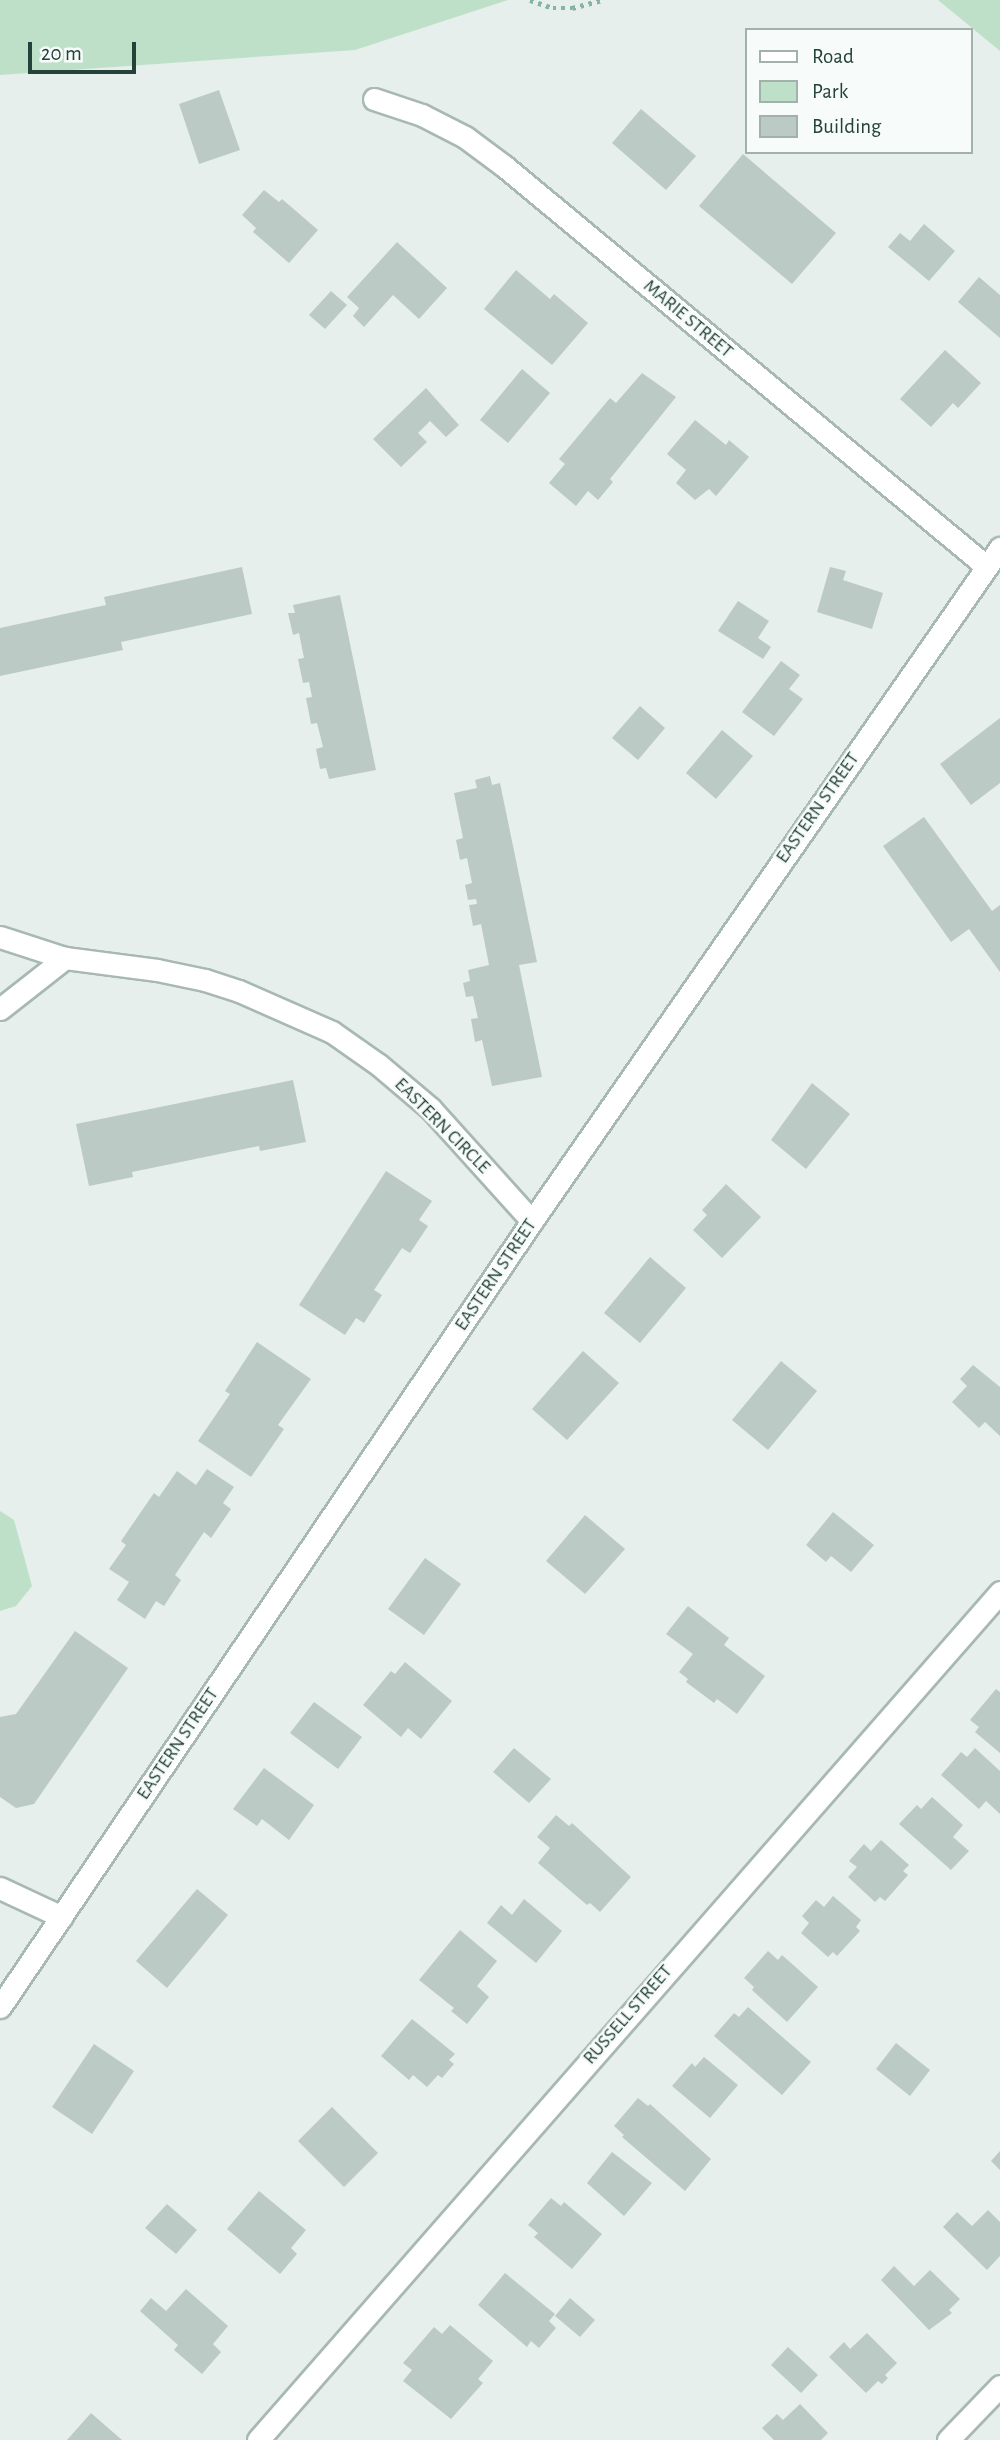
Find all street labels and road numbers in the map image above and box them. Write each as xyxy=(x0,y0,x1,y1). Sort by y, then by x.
street label: MARIE STREET xyxy=(639,275,737,363)
street label: EASTERN STREET xyxy=(771,748,865,868)
street label: EASTERN CIRCLE xyxy=(389,1073,495,1179)
street label: EASTERN STREET xyxy=(450,1215,542,1335)
street label: EASTERN STREET xyxy=(132,1684,224,1804)
street label: RUSSELL STREET xyxy=(579,1961,677,2069)

